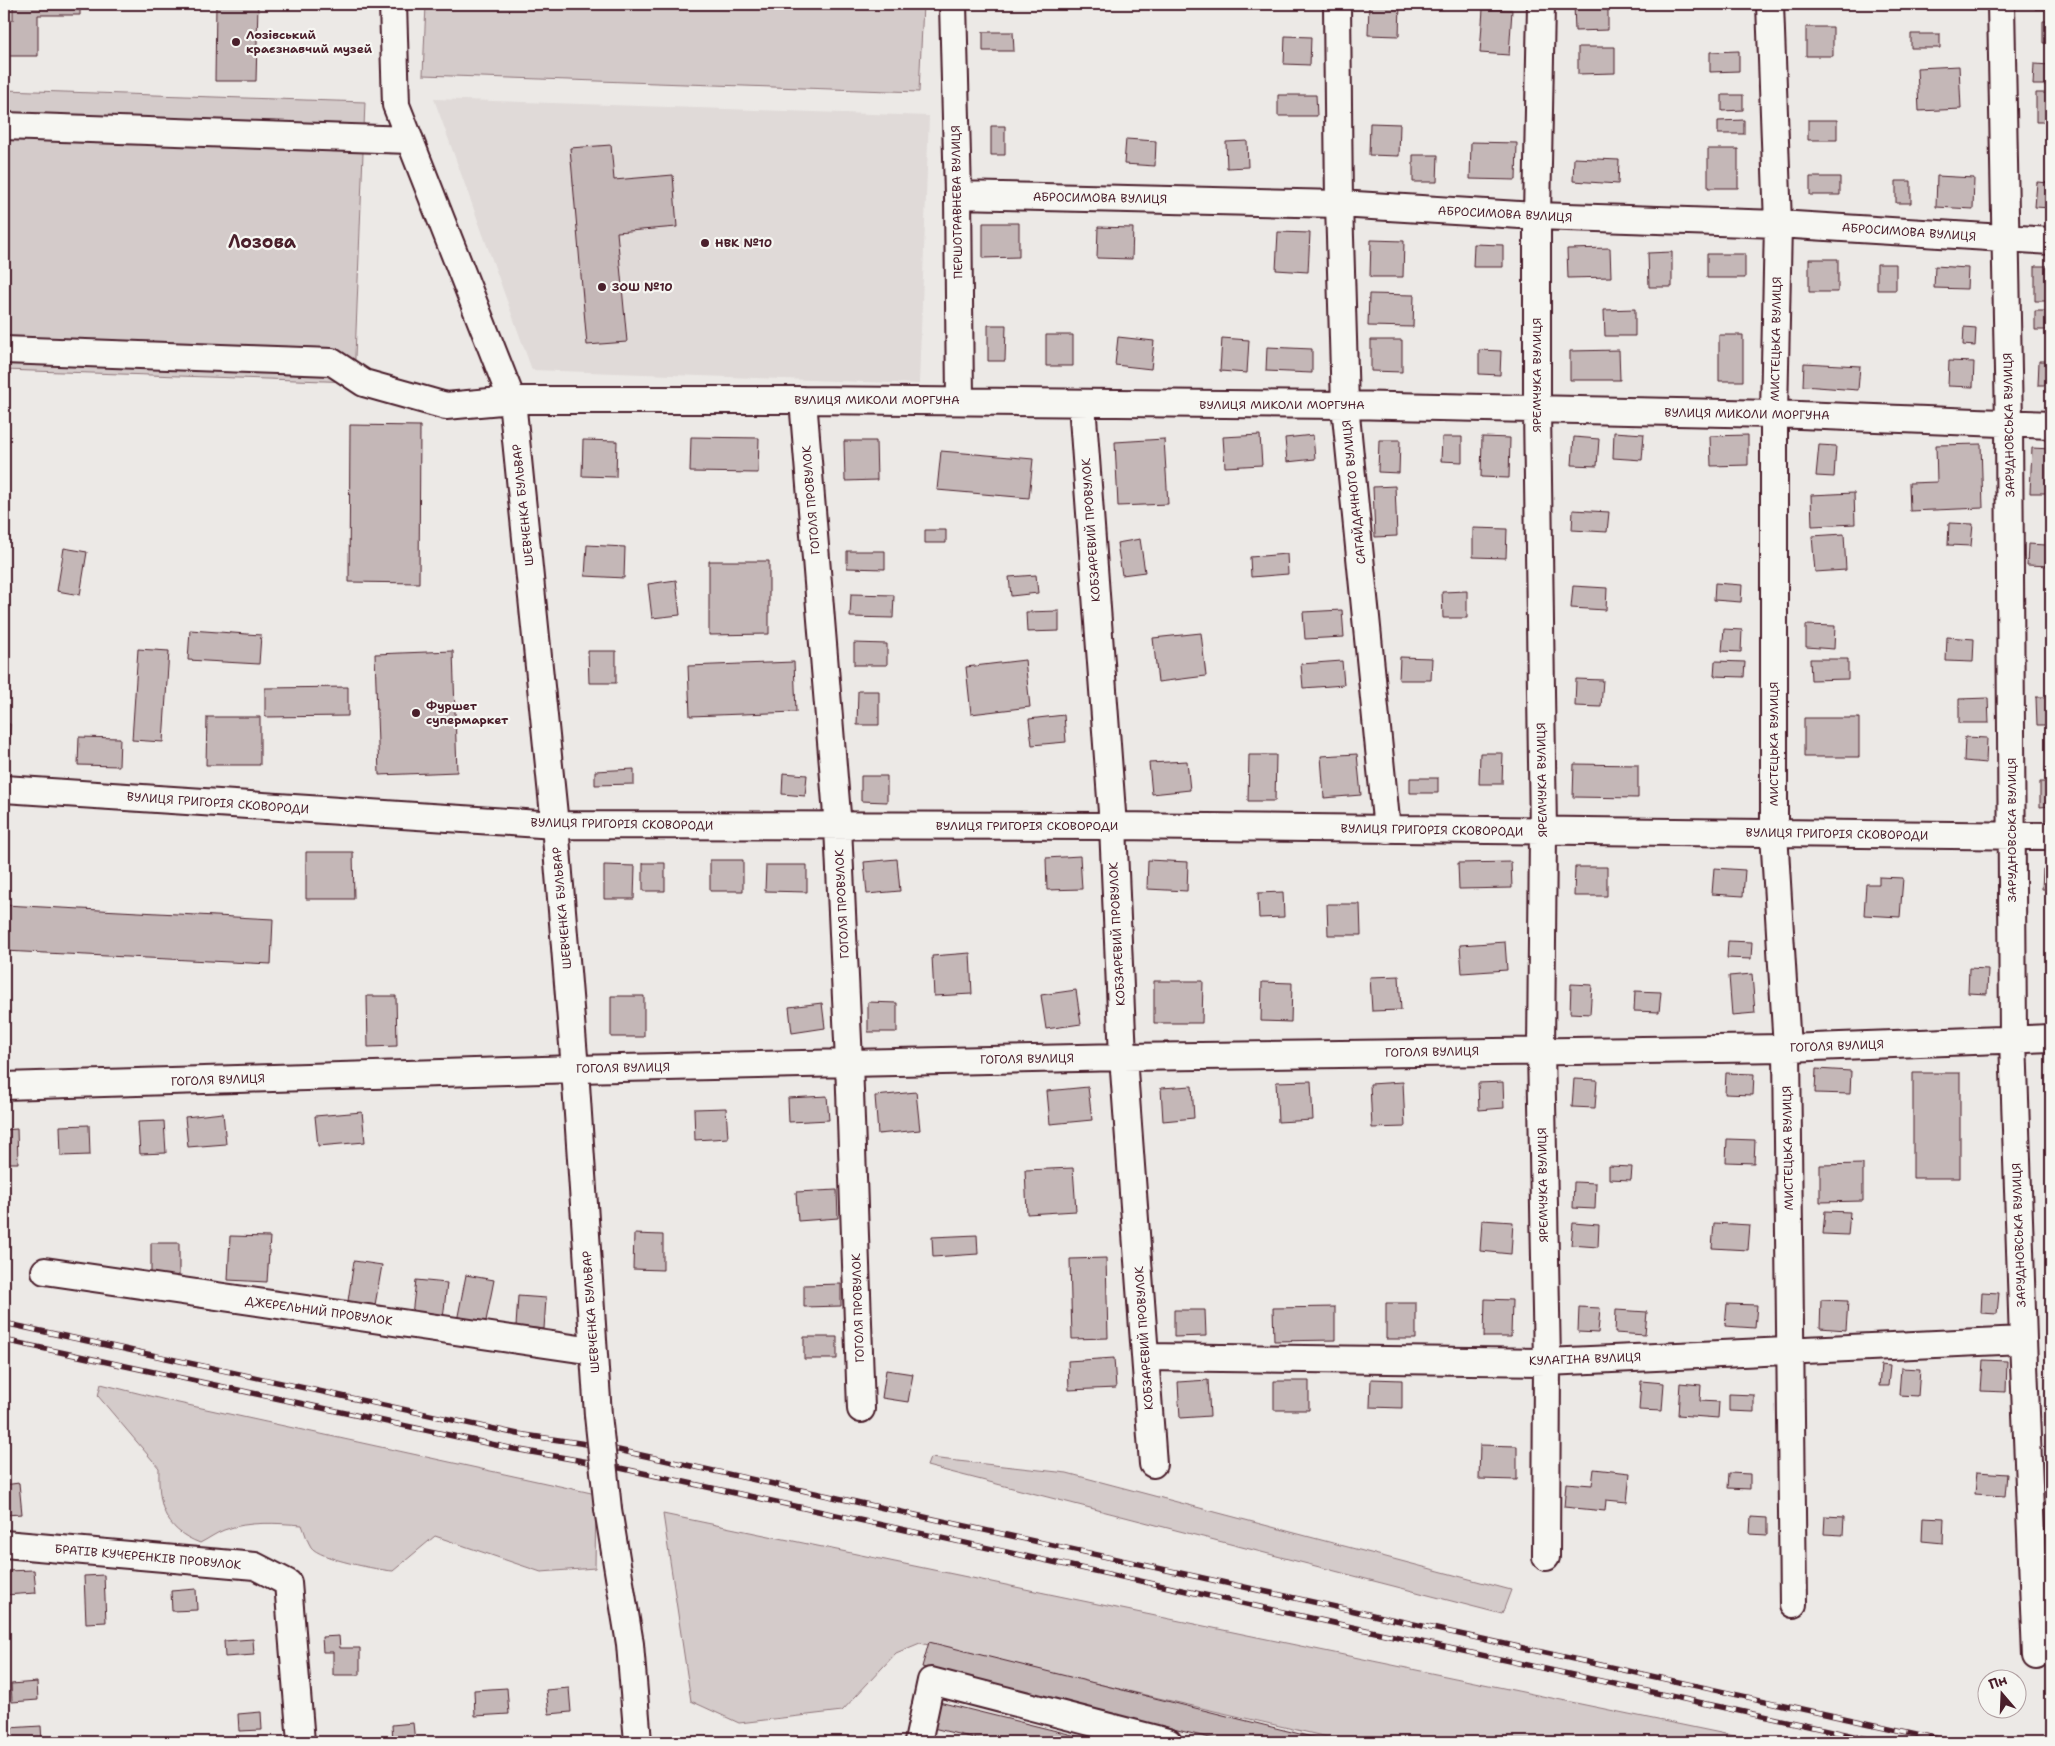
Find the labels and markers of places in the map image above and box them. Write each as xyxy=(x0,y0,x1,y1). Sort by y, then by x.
place label: Лозівський краєзнавчий музей xyxy=(246,27,373,57)
marker: Лозівський краєзнавчий музей xyxy=(230,36,242,48)
place label: НВК №10 xyxy=(715,235,772,251)
marker: НВК №10 xyxy=(699,237,711,249)
place label: ЗОШ №10 xyxy=(612,279,673,295)
marker: ЗОШ №10 xyxy=(596,281,608,293)
place label: Фуршет супермаркет xyxy=(426,698,509,728)
marker: Фуршет супермаркет xyxy=(410,707,422,719)

